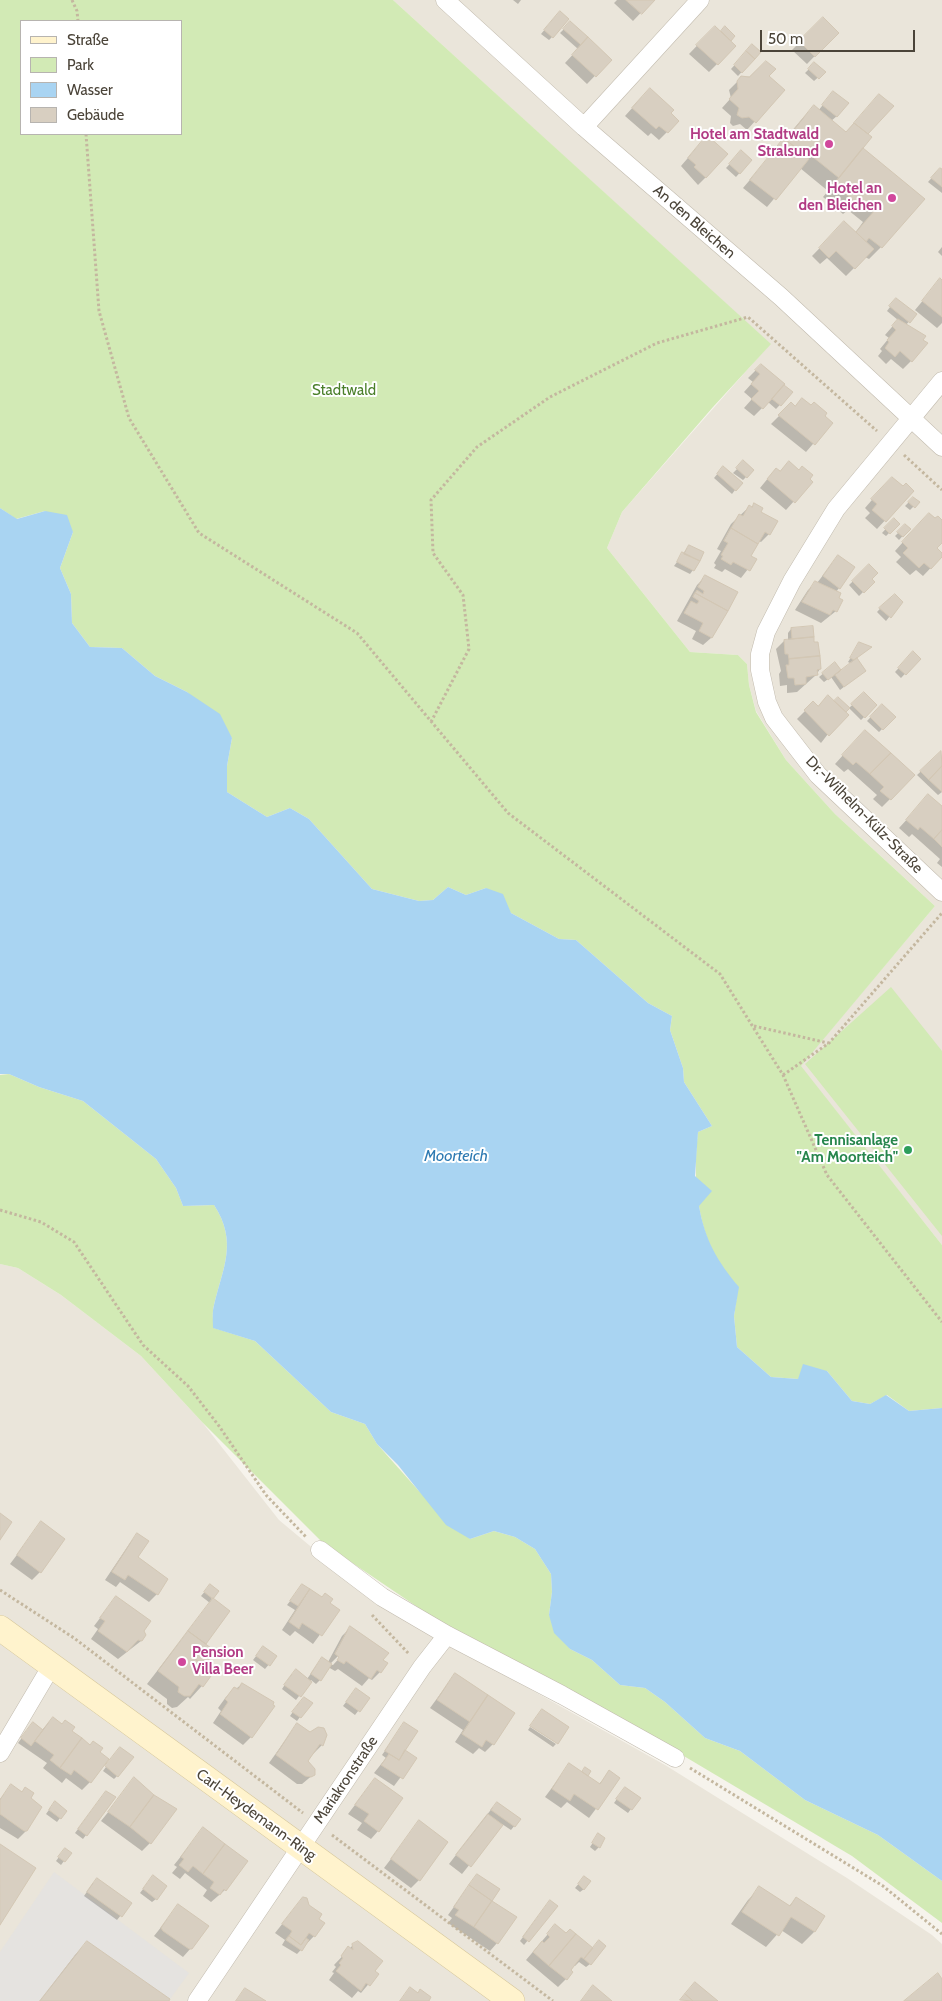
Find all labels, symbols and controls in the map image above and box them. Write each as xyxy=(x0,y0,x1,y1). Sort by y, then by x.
legend xyxy=(20,20,182,135)
scale bar xyxy=(762,20,917,52)
text: 50 m xyxy=(768,30,803,48)
text: Straße xyxy=(67,31,109,49)
text: Park xyxy=(67,56,94,74)
text: Wasser xyxy=(67,81,113,99)
text: Gebäude xyxy=(67,106,124,124)
place label: Hotel am Stadtwald Stralsund xyxy=(690,126,819,161)
marker: Hotel am Stadtwald Stralsund xyxy=(823,138,835,150)
place label: Hotel an den Bleichen xyxy=(798,180,882,215)
street label: An den Bleichen xyxy=(649,181,739,263)
marker: Hotel an den Bleichen xyxy=(886,192,898,204)
park label: Stadtwald xyxy=(312,382,376,400)
street label: Dr.-Wilhelm-Külz-Straße xyxy=(802,753,926,877)
place label: Tennisanlage "Am Moorteich" xyxy=(797,1132,898,1167)
marker: Tennisanlage "Am Moorteich" xyxy=(902,1144,914,1156)
water label: Moorteich xyxy=(424,1146,488,1166)
place label: Pension Villa Beer xyxy=(192,1644,253,1679)
marker: Pension Villa Beer xyxy=(176,1656,188,1668)
street label: Mariakronstraße xyxy=(310,1733,382,1827)
street label: Carl-Heydemann-Ring xyxy=(192,1765,320,1865)

